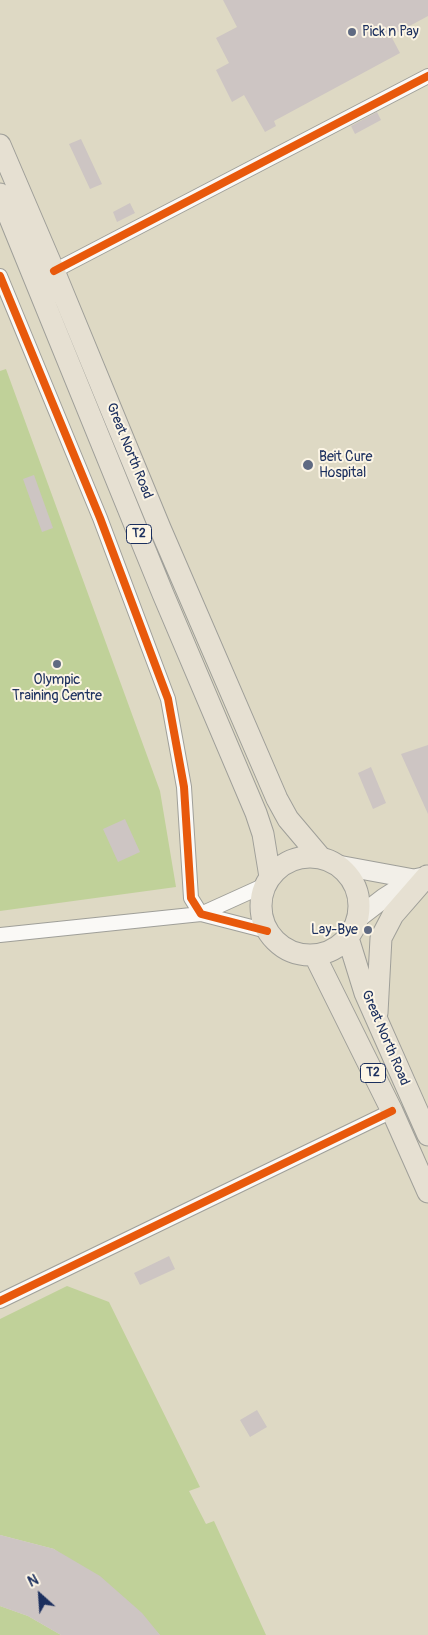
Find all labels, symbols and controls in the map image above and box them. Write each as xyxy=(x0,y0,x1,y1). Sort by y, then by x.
place label: Pick n Pay xyxy=(362,24,419,40)
marker: Pick n Pay xyxy=(346,26,358,38)
street label: Great North Road xyxy=(102,401,156,501)
place label: Beit Cure Hospital xyxy=(319,449,372,482)
marker: Beit Cure Hospital xyxy=(301,458,315,472)
road number: T2 xyxy=(126,524,152,544)
marker: Olympic Training Centre xyxy=(51,658,63,670)
place label: Olympic Training Centre xyxy=(12,672,102,704)
place label: Lay-Bye xyxy=(311,922,358,938)
marker: Lay-Bye xyxy=(362,924,374,936)
street label: Great North Road xyxy=(357,988,413,1088)
road number: T2 xyxy=(360,1064,386,1082)
north arrow xyxy=(15,1570,65,1620)
text: N xyxy=(25,1571,41,1591)

